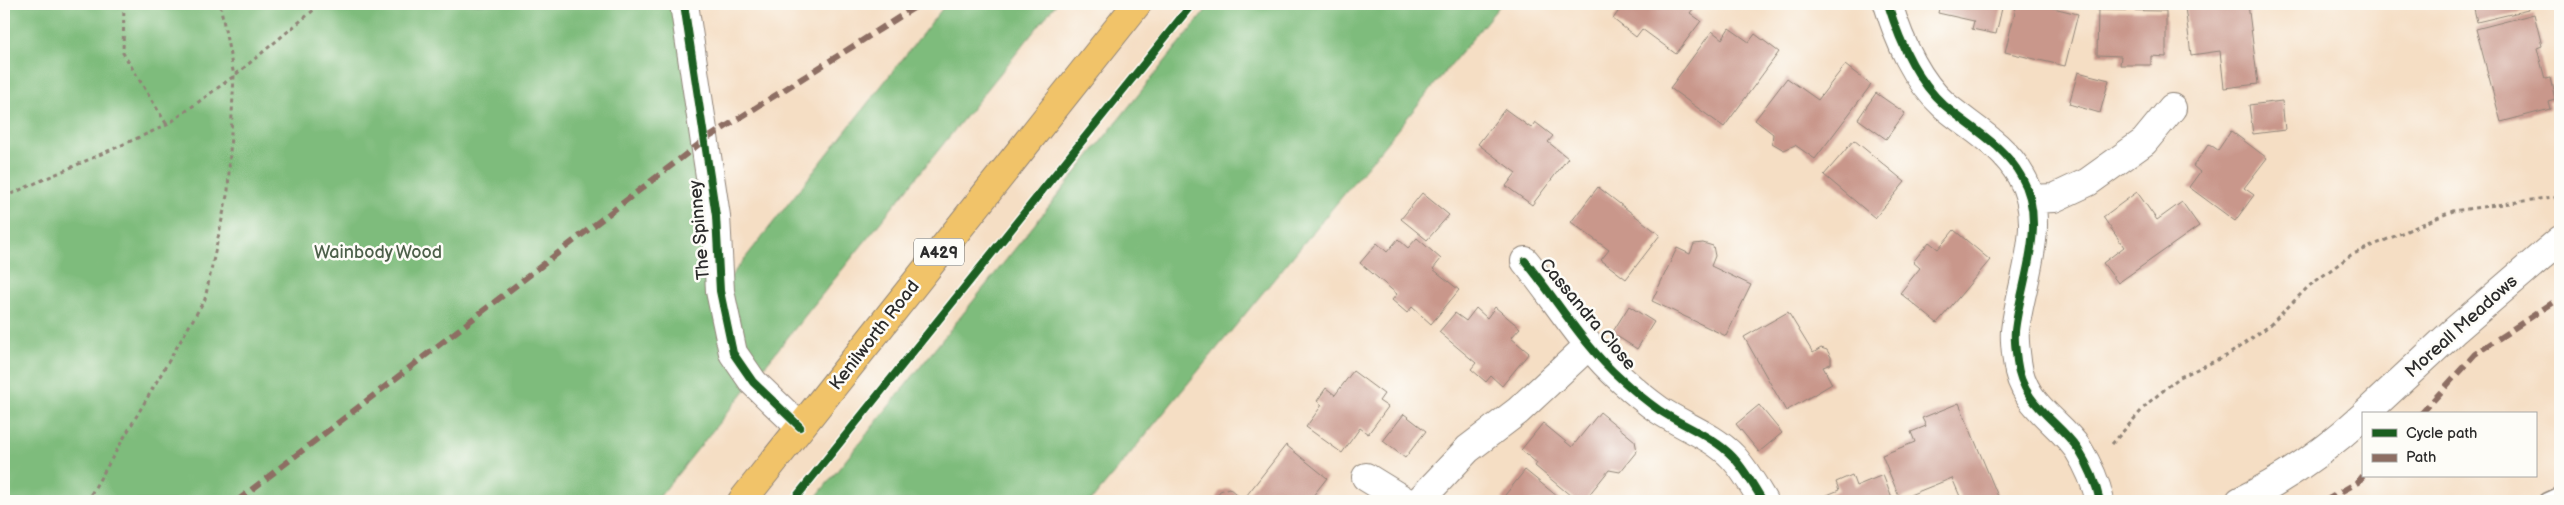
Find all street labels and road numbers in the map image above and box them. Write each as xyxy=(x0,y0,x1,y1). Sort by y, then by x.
street label: The Spinney xyxy=(685,178,714,281)
road number: A429 xyxy=(914,238,964,266)
street label: Cassandra Close xyxy=(1535,254,1641,375)
street label: Moreall Meadows xyxy=(2401,271,2522,382)
street label: Kenilworth Road xyxy=(825,276,924,394)

